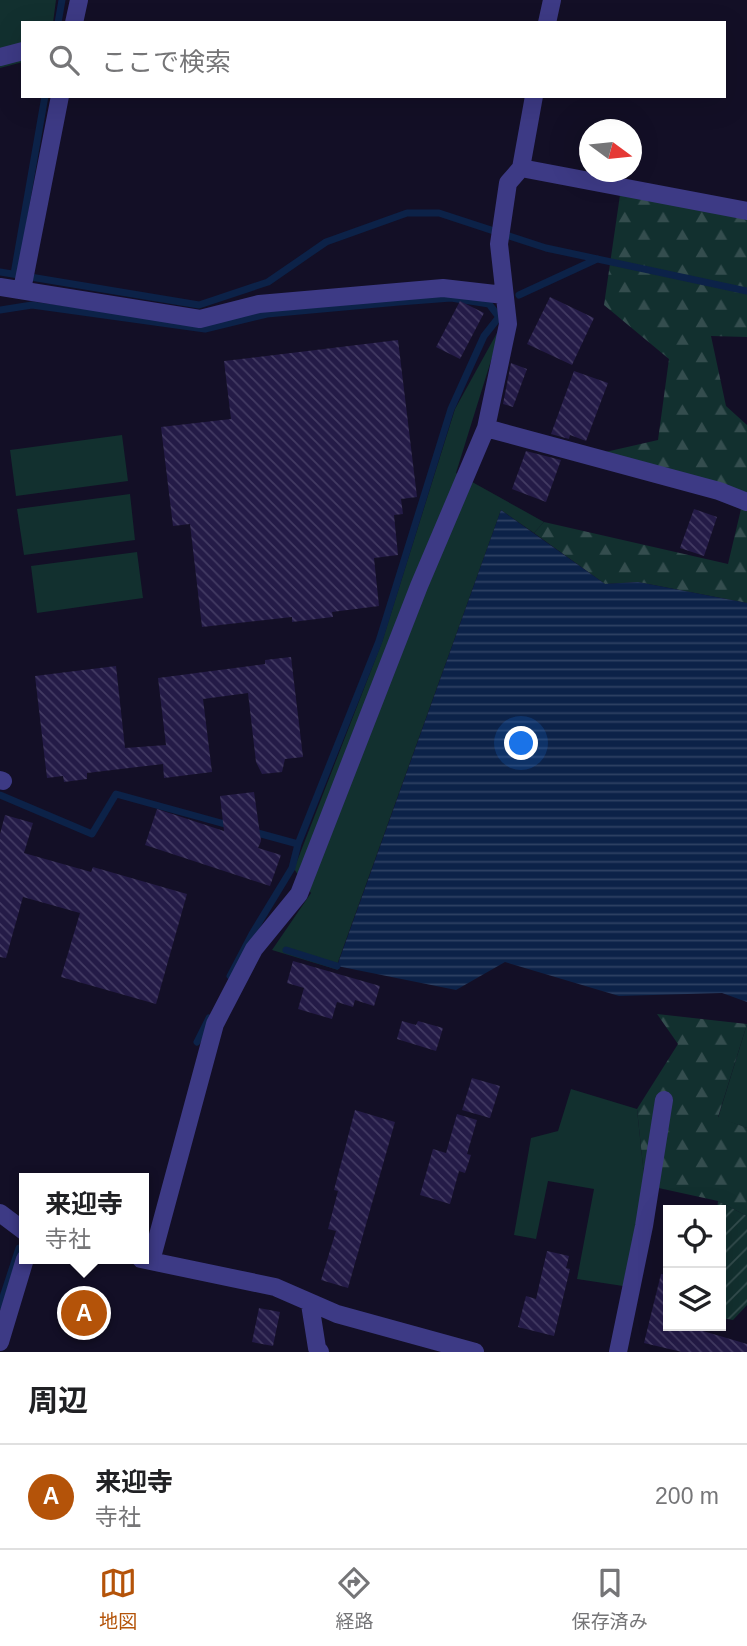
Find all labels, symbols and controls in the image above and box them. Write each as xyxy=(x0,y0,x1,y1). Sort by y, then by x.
search box xyxy=(21,21,726,98)
icon: search xyxy=(45,41,83,79)
text: ここで検索 xyxy=(101,47,231,77)
north arrow xyxy=(579,119,642,182)
your location xyxy=(504,726,538,760)
popup xyxy=(19,1173,149,1264)
text: 来迎寺 xyxy=(45,1189,123,1219)
map controls xyxy=(663,1205,726,1331)
button: locate xyxy=(663,1205,726,1268)
text: 寺社 xyxy=(45,1226,91,1252)
button: layers xyxy=(663,1268,726,1331)
pin: A xyxy=(61,1287,107,1339)
text: 周辺 xyxy=(28,1384,88,1417)
text: 来迎寺 xyxy=(95,1467,173,1497)
text: A xyxy=(43,1483,59,1509)
text: 200 m xyxy=(655,1483,719,1509)
text: 寺社 xyxy=(95,1504,141,1530)
tab: 地図 xyxy=(99,1564,137,1633)
tab: 経路 xyxy=(335,1564,374,1633)
tab: 保存済み xyxy=(572,1564,648,1633)

